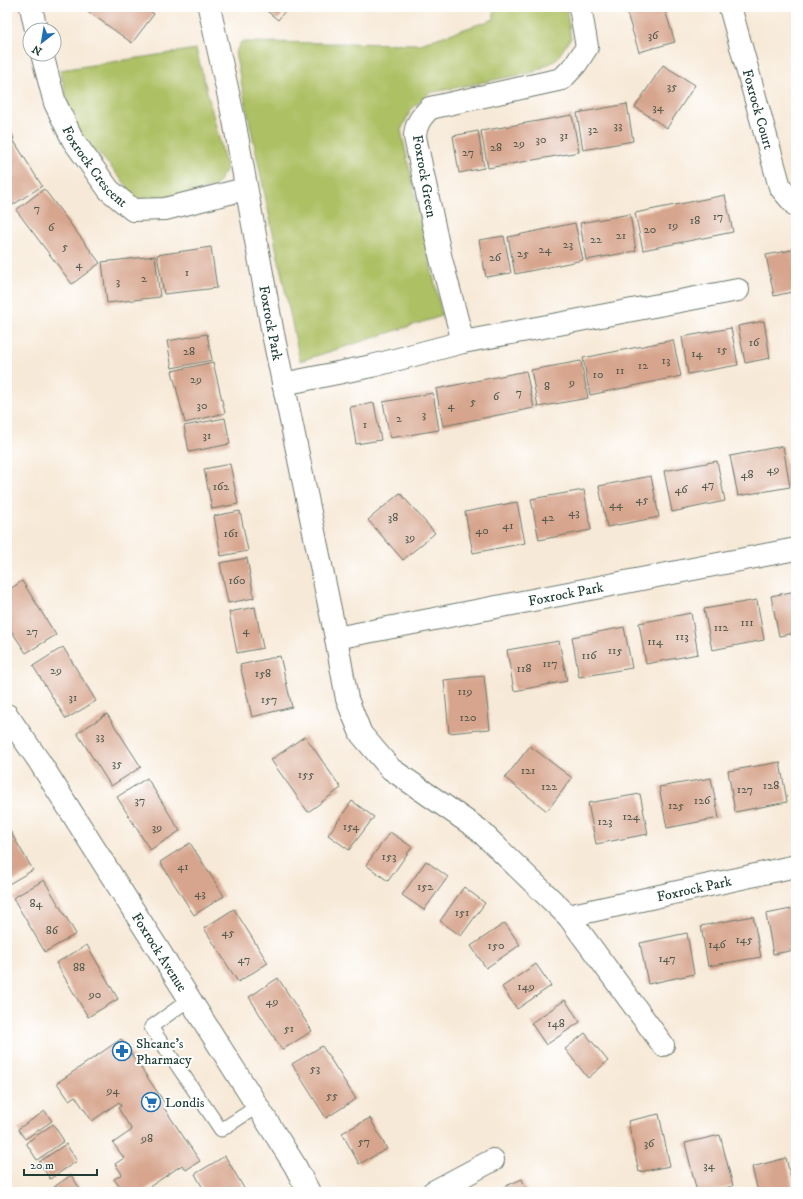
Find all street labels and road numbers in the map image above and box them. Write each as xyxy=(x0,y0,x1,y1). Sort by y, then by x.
street label: Foxrock Court xyxy=(738,67,777,152)
street label: Foxrock Crescent xyxy=(57,123,131,212)
street label: Foxrock Green xyxy=(408,133,440,220)
street label: Foxrock Park xyxy=(254,284,286,362)
street label: Foxrock Park xyxy=(527,578,605,611)
street label: Foxrock Park xyxy=(655,872,733,906)
street label: Foxrock Avenue xyxy=(127,910,191,996)

